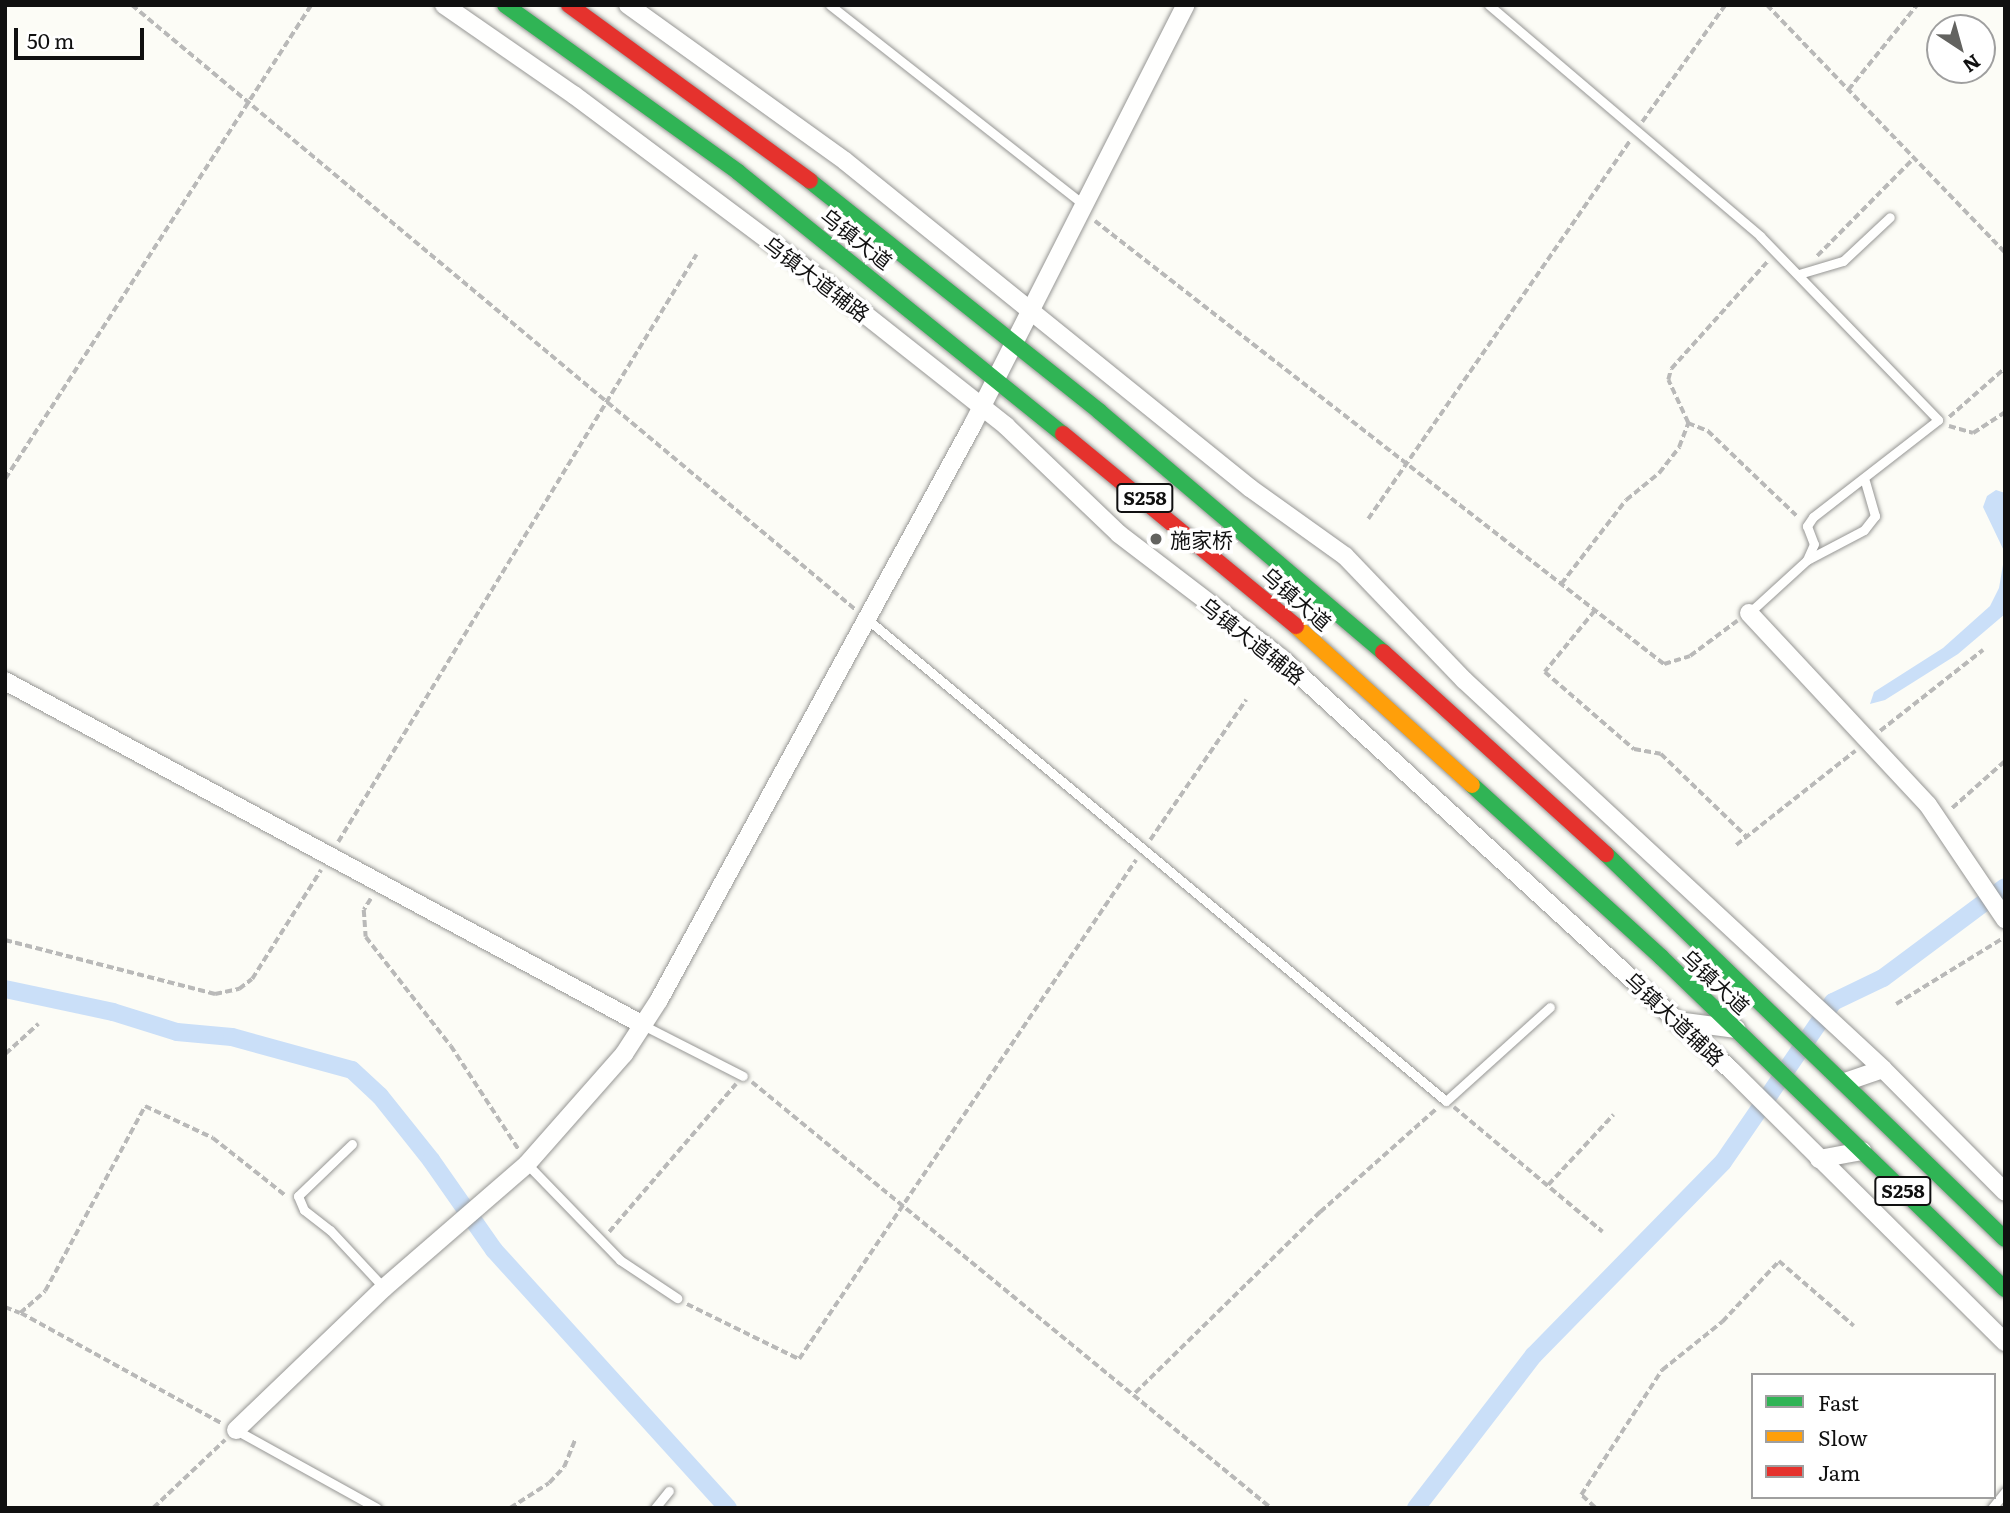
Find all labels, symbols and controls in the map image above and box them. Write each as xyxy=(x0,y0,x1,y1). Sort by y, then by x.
scale bar xyxy=(18,14,147,58)
north arrow xyxy=(1926,14,1996,84)
text: 50 m xyxy=(27,24,74,55)
text: N xyxy=(1957,48,1987,80)
street label: 乌镇大道 xyxy=(816,202,898,274)
street label: 乌镇大道辅路 xyxy=(759,230,875,326)
road number: S258 xyxy=(1115,482,1175,513)
place label: 施家桥 xyxy=(1170,526,1233,552)
marker: 施家桥 xyxy=(1148,531,1164,547)
street label: 乌镇大道 xyxy=(1257,561,1337,635)
street label: 乌镇大道辅路 xyxy=(1196,591,1310,689)
street label: 乌镇大道 xyxy=(1677,943,1755,1019)
street label: 乌镇大道辅路 xyxy=(1620,966,1730,1070)
road number: S258 xyxy=(1873,1176,1933,1206)
legend xyxy=(1751,1373,1996,1499)
text: Fast xyxy=(1818,1386,1859,1417)
text: Slow xyxy=(1818,1421,1868,1452)
text: Jam xyxy=(1818,1456,1860,1487)

